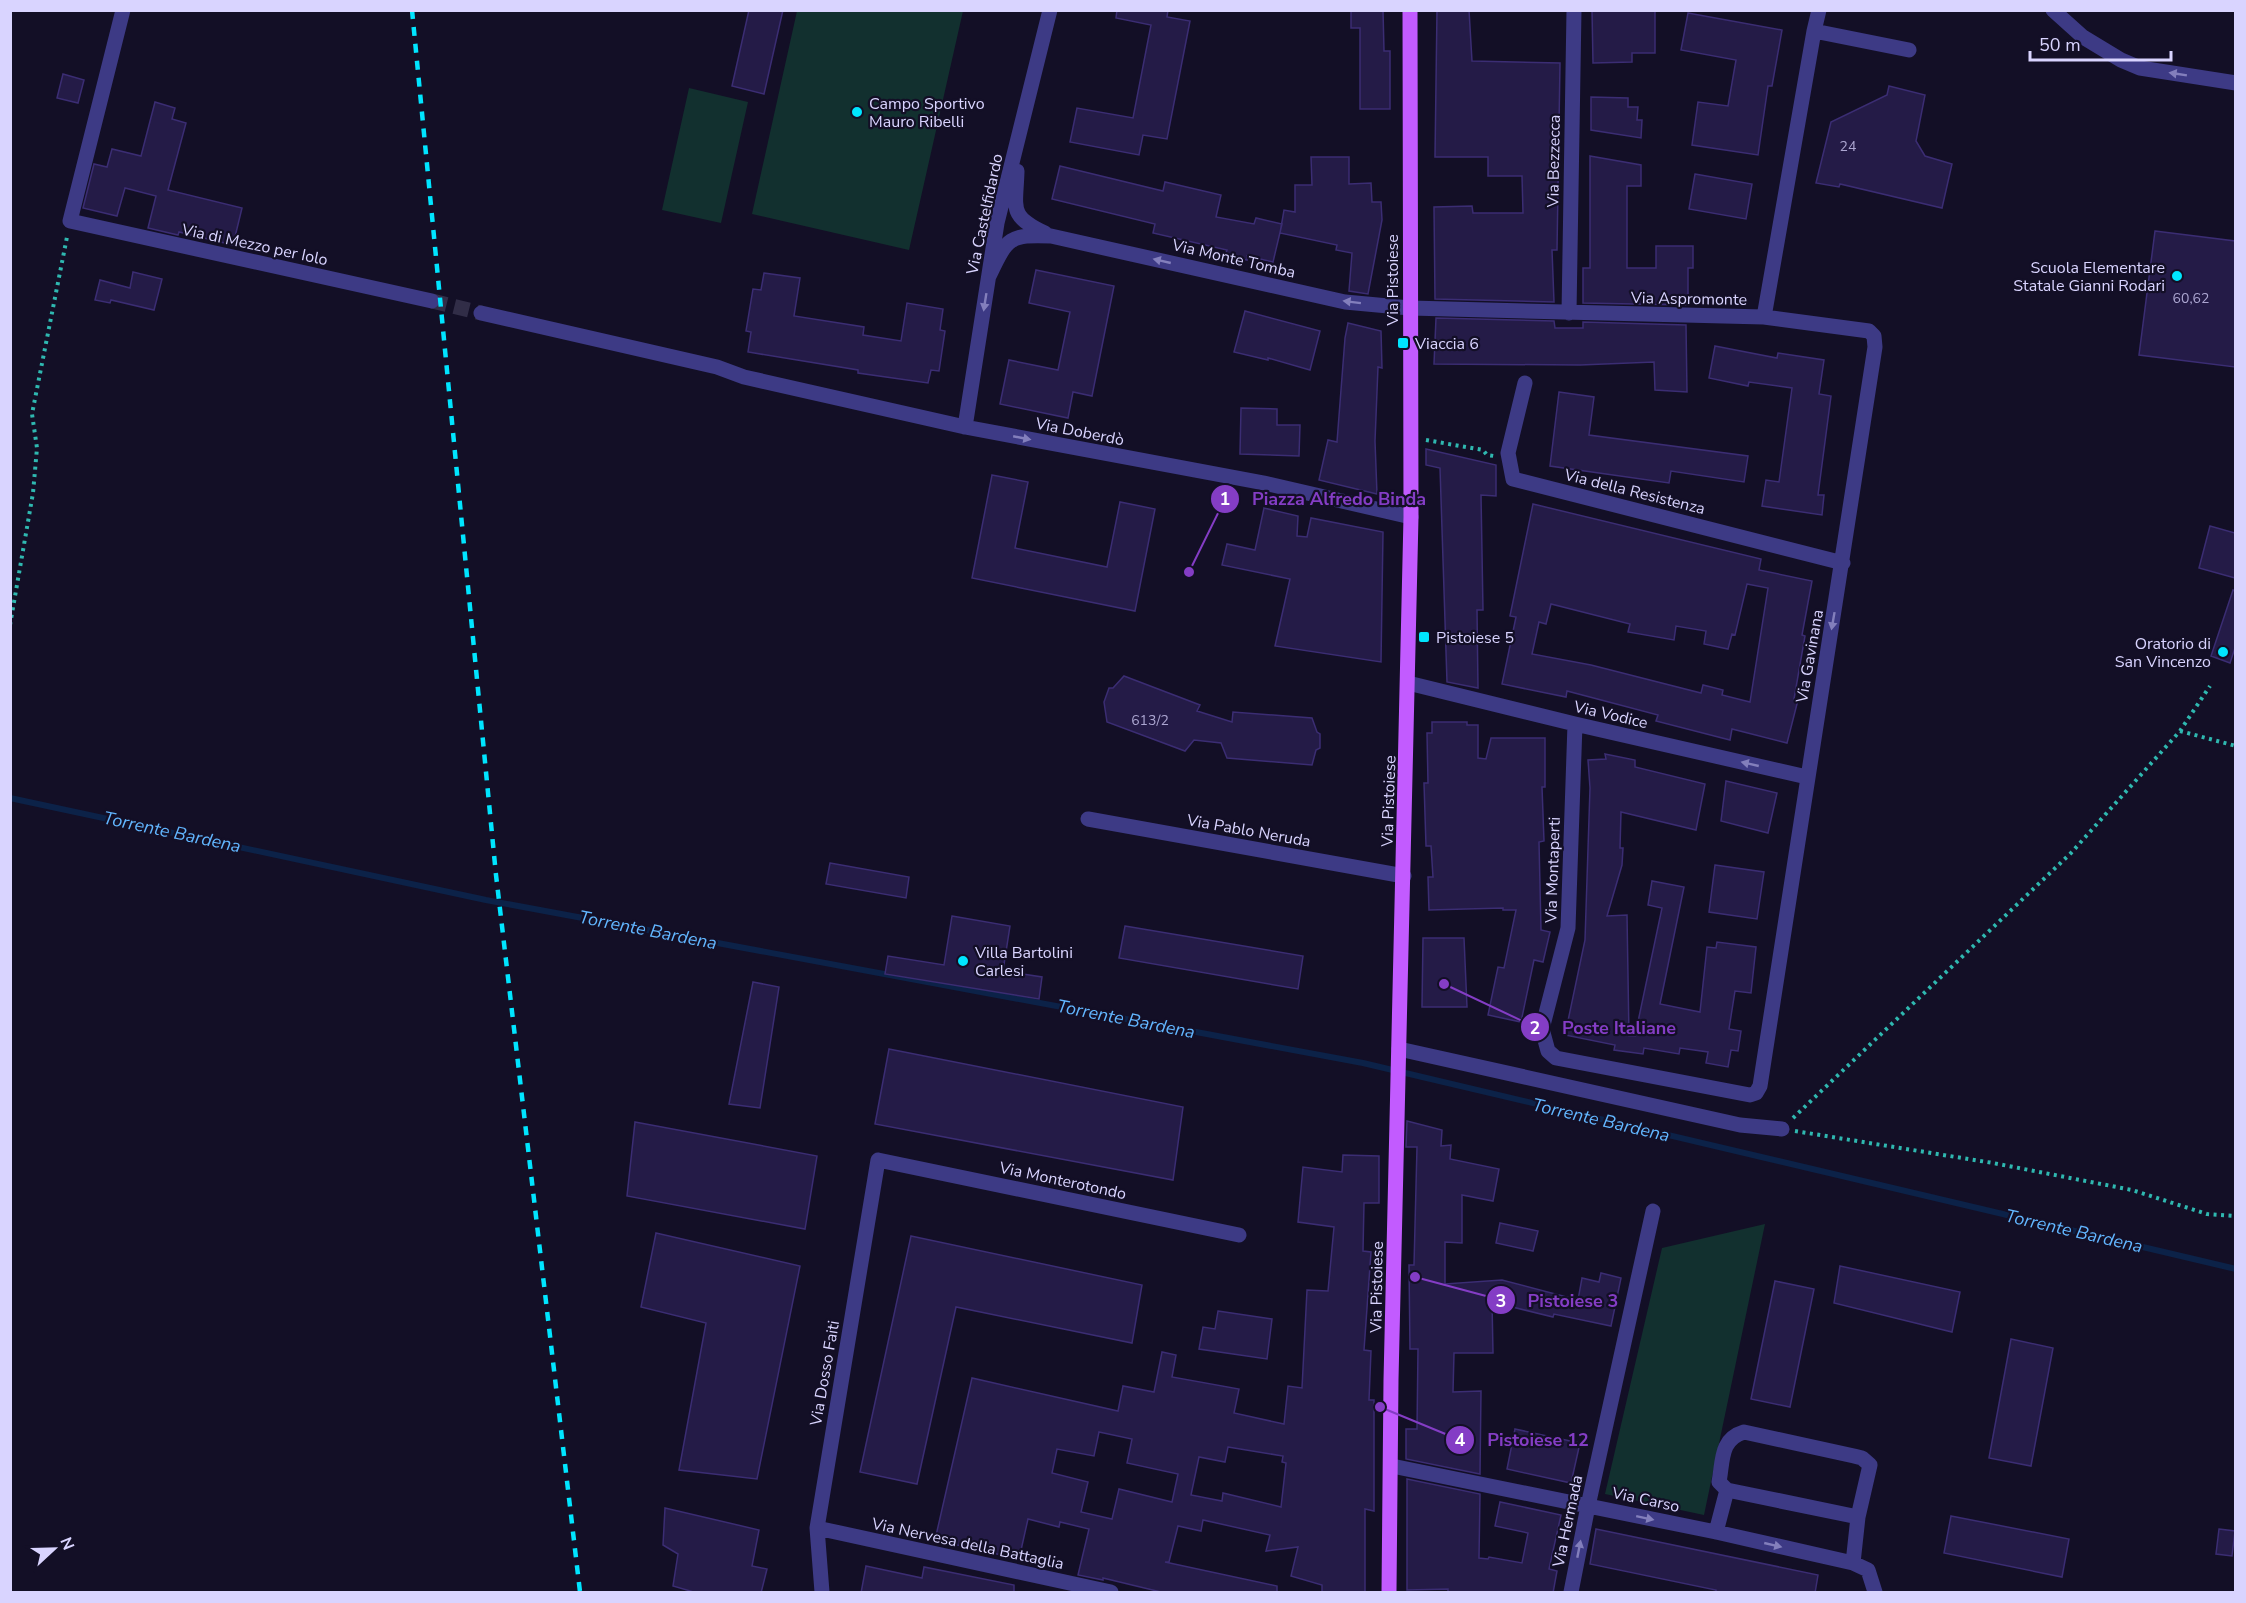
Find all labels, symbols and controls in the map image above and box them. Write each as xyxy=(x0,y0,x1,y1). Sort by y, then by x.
scale bar xyxy=(2030,24,2171,62)
text: 50 m xyxy=(2039,33,2081,57)
one-way arrow xyxy=(2168,69,2187,78)
place label: Campo Sportivo Mauro Ribelli xyxy=(869,93,985,133)
marker: Campo Sportivo Mauro Ribelli xyxy=(850,105,864,119)
street label: Via Bezzecca xyxy=(1542,114,1566,209)
house number: 24 xyxy=(1840,137,1856,156)
street label: Via Castelfidardo xyxy=(961,152,1009,278)
street label: Via di Mezzo per Iolo xyxy=(179,219,330,271)
street label: Via Monte Tomba xyxy=(1169,234,1298,284)
street label: Via Pistoiese xyxy=(1382,234,1404,327)
one-way arrow xyxy=(1152,255,1171,265)
place label: Scuola Elementare Statale Gianni Rodari xyxy=(2013,257,2165,297)
marker: Scuola Elementare Statale Gianni Rodari xyxy=(2170,269,2184,283)
street label: Via Aspromonte xyxy=(1630,287,1747,311)
house number: 60,62 xyxy=(2173,289,2209,308)
one-way arrow xyxy=(980,293,989,312)
one-way arrow xyxy=(1343,297,1362,307)
place label: Viaccia 6 xyxy=(1414,333,1479,355)
marker: Viaccia 6 xyxy=(1396,336,1410,350)
street label: Via Doberdò xyxy=(1033,412,1126,451)
one-way arrow xyxy=(1013,434,1032,443)
street label: Via della Resistenza xyxy=(1561,464,1707,520)
callout: Piazza Alfredo Binda xyxy=(1210,481,1438,517)
text: 1 xyxy=(1220,487,1230,511)
text: Piazza Alfredo Binda xyxy=(1252,487,1426,511)
street label: Via Gavinana xyxy=(1791,608,1829,706)
one-way arrow xyxy=(1828,611,1837,630)
place label: Pistoiese 5 xyxy=(1436,627,1514,649)
marker: Pistoiese 5 xyxy=(1417,630,1431,644)
place label: Oratorio di San Vincenzo xyxy=(2115,633,2211,673)
marker: Oratorio di San Vincenzo xyxy=(2216,645,2230,659)
street label: Via Vodice xyxy=(1571,696,1650,734)
house number: 613/2 xyxy=(1131,711,1169,730)
street label: Via Pistoiese xyxy=(1376,755,1402,848)
one-way arrow xyxy=(1740,759,1759,768)
water label: Torrente Bardena xyxy=(101,806,243,858)
street label: Via Pablo Neruda xyxy=(1184,809,1312,853)
street label: Via Montaperti xyxy=(1540,816,1566,925)
water label: Torrente Bardena xyxy=(577,905,719,955)
place label: Villa Bartolini Carlesi xyxy=(974,942,1073,982)
marker: Villa Bartolini Carlesi xyxy=(956,954,970,968)
water label: Torrente Bardena xyxy=(1055,994,1197,1044)
callout: Poste Italiane xyxy=(1520,1009,1688,1045)
text: 2 xyxy=(1530,1016,1540,1040)
text: Poste Italiane xyxy=(1562,1016,1676,1040)
water label: Torrente Bardena xyxy=(1530,1093,1672,1147)
street label: Via Monterotondo xyxy=(996,1157,1128,1205)
water label: Torrente Bardena xyxy=(2003,1204,2145,1258)
street label: Via Pistoiese xyxy=(1365,1241,1389,1334)
callout: Pistoiese 3 xyxy=(1486,1282,1630,1318)
text: 3 xyxy=(1496,1289,1506,1313)
text: Pistoiese 3 xyxy=(1528,1289,1618,1313)
street label: Via Dosso Faiti xyxy=(805,1319,845,1428)
callout: Pistoiese 12 xyxy=(1445,1422,1601,1458)
text: 4 xyxy=(1455,1428,1466,1452)
text: Pistoiese 12 xyxy=(1487,1428,1589,1452)
street label: Via Hermada xyxy=(1547,1473,1588,1570)
street label: Via Carso xyxy=(1609,1482,1682,1518)
street label: Via Nervesa della Battaglia xyxy=(869,1513,1066,1575)
one-way arrow xyxy=(1636,1514,1655,1523)
north arrow xyxy=(24,1519,84,1579)
text: N xyxy=(55,1534,79,1553)
one-way arrow xyxy=(1575,1540,1584,1559)
one-way arrow xyxy=(1763,1541,1782,1550)

